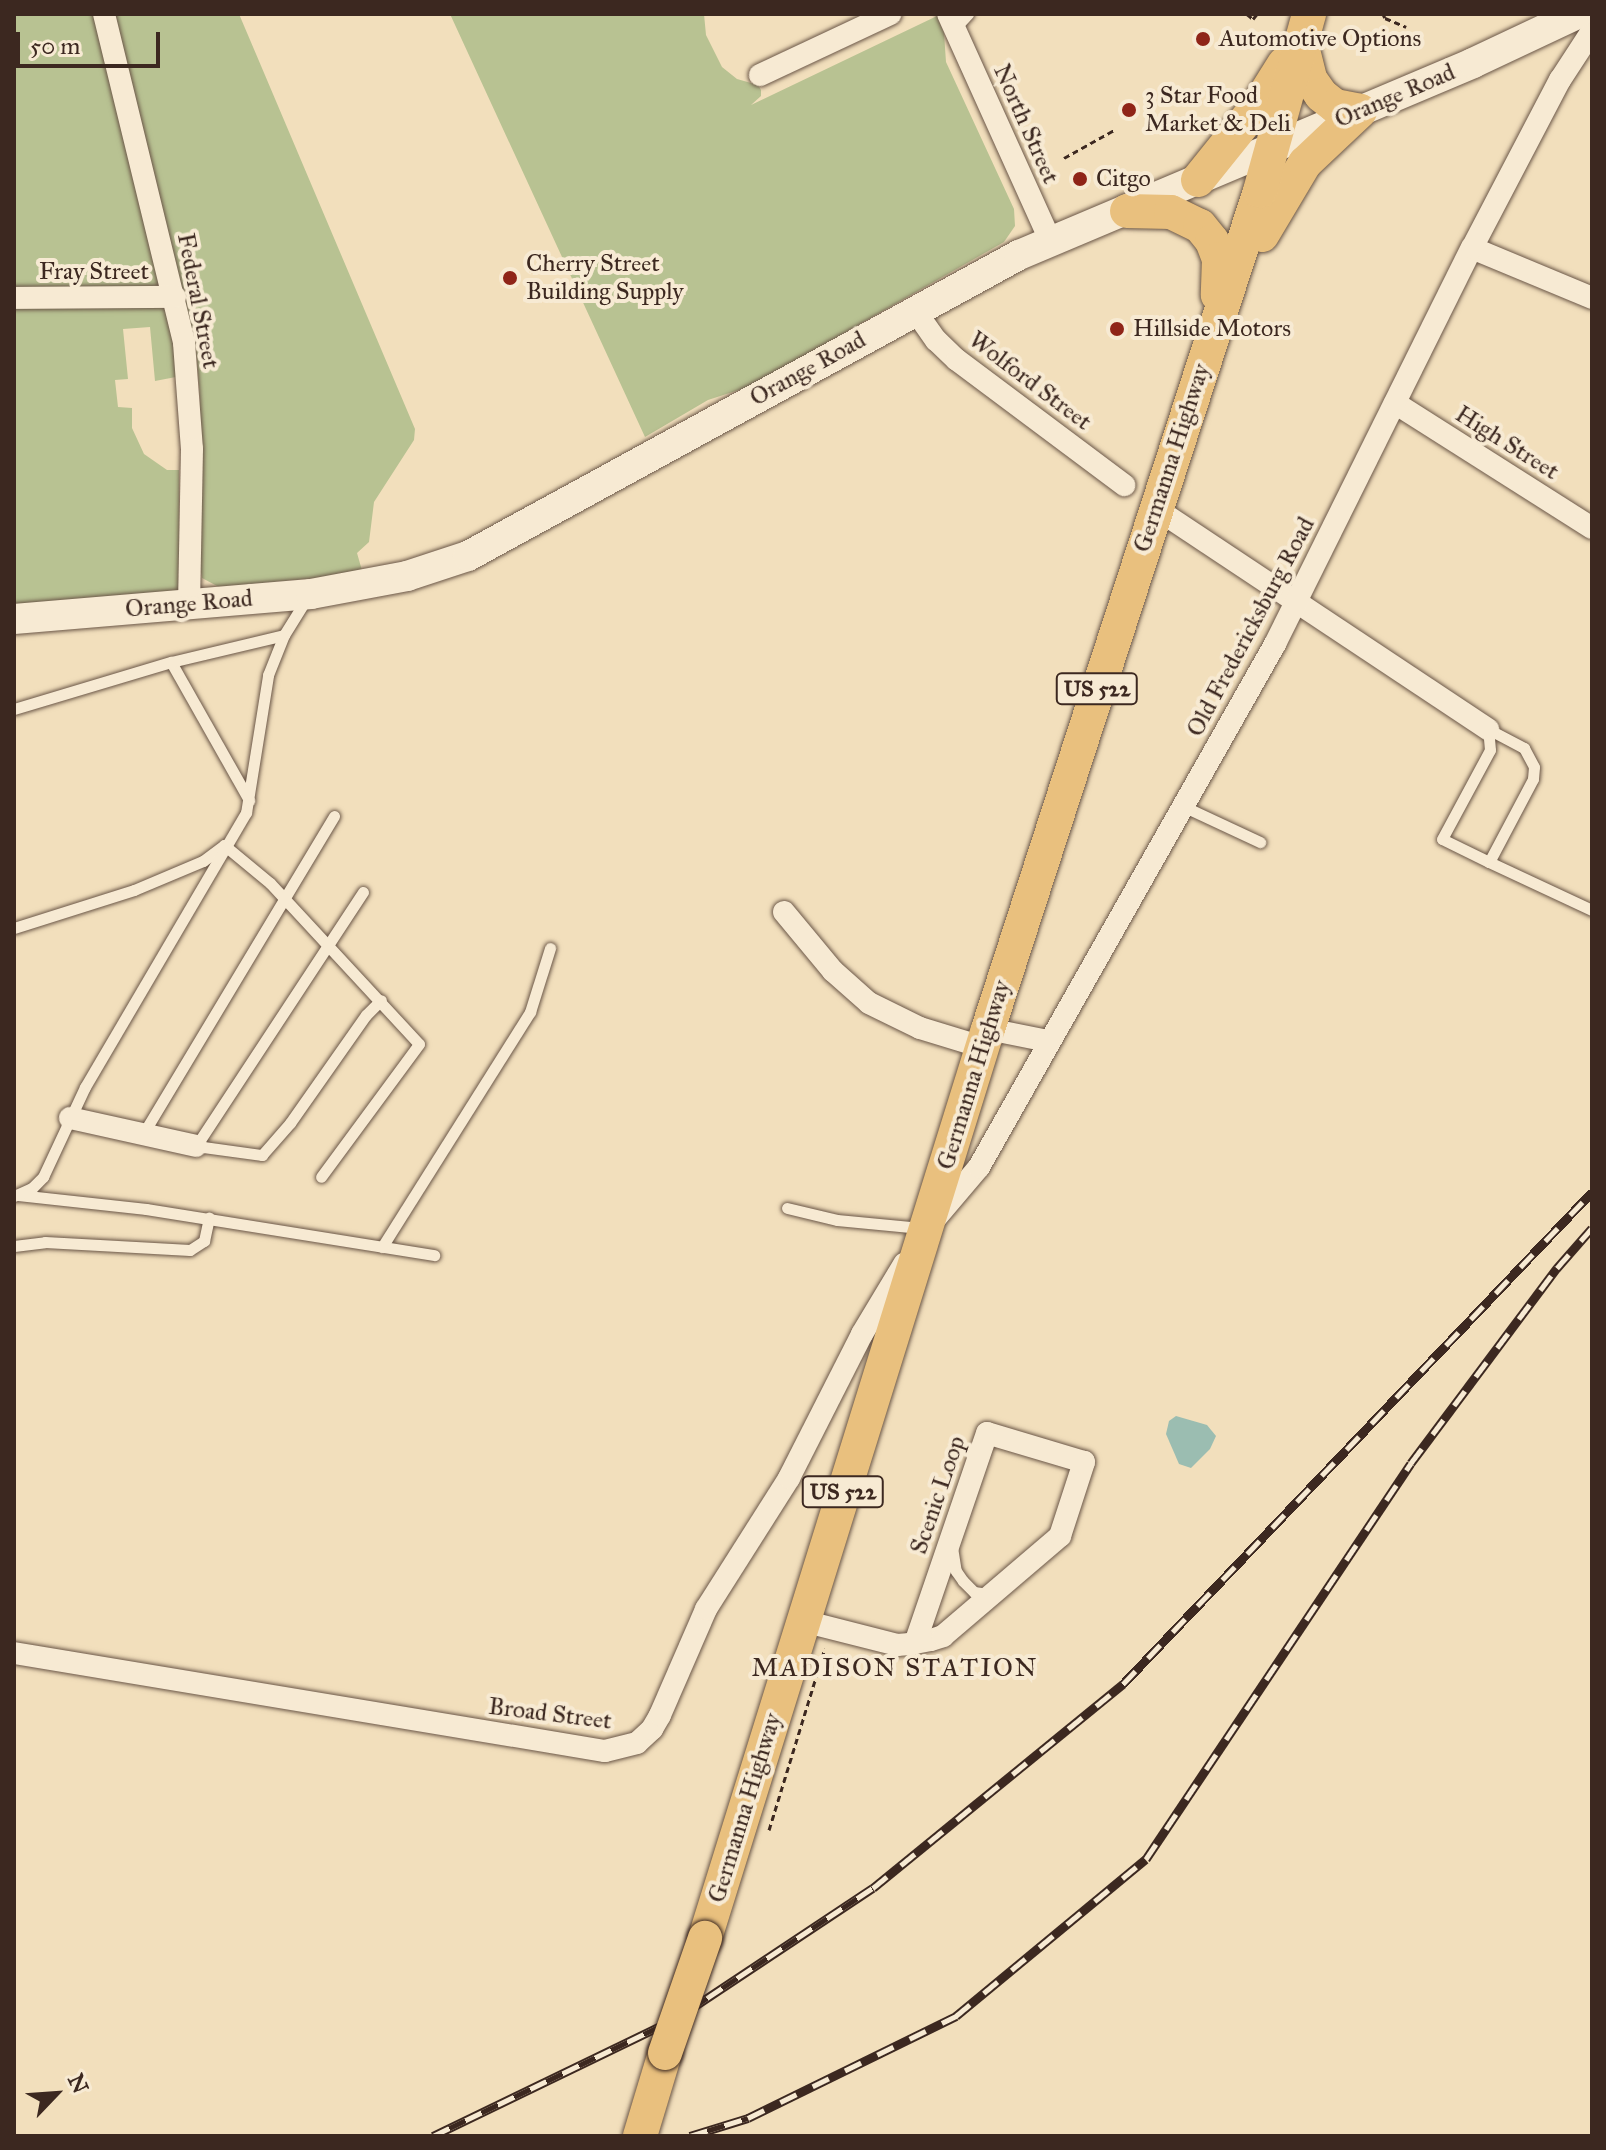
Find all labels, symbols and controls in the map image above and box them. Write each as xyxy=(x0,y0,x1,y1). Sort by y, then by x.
scale bar xyxy=(20,16,164,66)
place label: Automotive Options xyxy=(1219,25,1421,53)
marker: Automotive Options xyxy=(1194,30,1212,48)
text: 50 m xyxy=(30,31,80,61)
street label: Orange Road xyxy=(1331,58,1459,134)
street label: North Street xyxy=(987,60,1065,188)
place label: 3 Star Food Market & Deli xyxy=(1145,82,1291,138)
marker: 3 Star Food Market & Deli xyxy=(1120,101,1138,119)
place label: Citgo xyxy=(1096,165,1151,193)
marker: Citgo xyxy=(1071,170,1089,188)
street label: Federal Street xyxy=(171,231,225,371)
place label: Cherry Street Building Supply xyxy=(526,250,683,306)
street label: Fray Street xyxy=(39,258,149,286)
marker: Cherry Street Building Supply xyxy=(501,269,519,287)
place label: Hillside Motors xyxy=(1133,315,1291,343)
marker: Hillside Motors xyxy=(1108,320,1126,338)
street label: Orange Road xyxy=(745,325,871,413)
street label: Wolford Street xyxy=(963,325,1097,437)
street label: Germanna Highway xyxy=(1128,360,1216,556)
street label: High Street xyxy=(1450,400,1564,486)
street label: Old Fredericksburg Road xyxy=(1181,512,1321,742)
street label: Orange Road xyxy=(124,584,254,624)
road number: US 522 xyxy=(1055,671,1139,707)
street label: Germanna Highway xyxy=(932,977,1016,1173)
street label: Scenic Loop xyxy=(904,1432,972,1558)
road number: US 522 xyxy=(801,1474,885,1510)
district label: MADISON STATION xyxy=(752,1652,1038,1684)
street label: Broad Street xyxy=(487,1692,613,1736)
street label: Germanna Highway xyxy=(703,1710,787,1906)
north arrow xyxy=(16,2054,96,2134)
text: N xyxy=(62,2069,94,2098)

